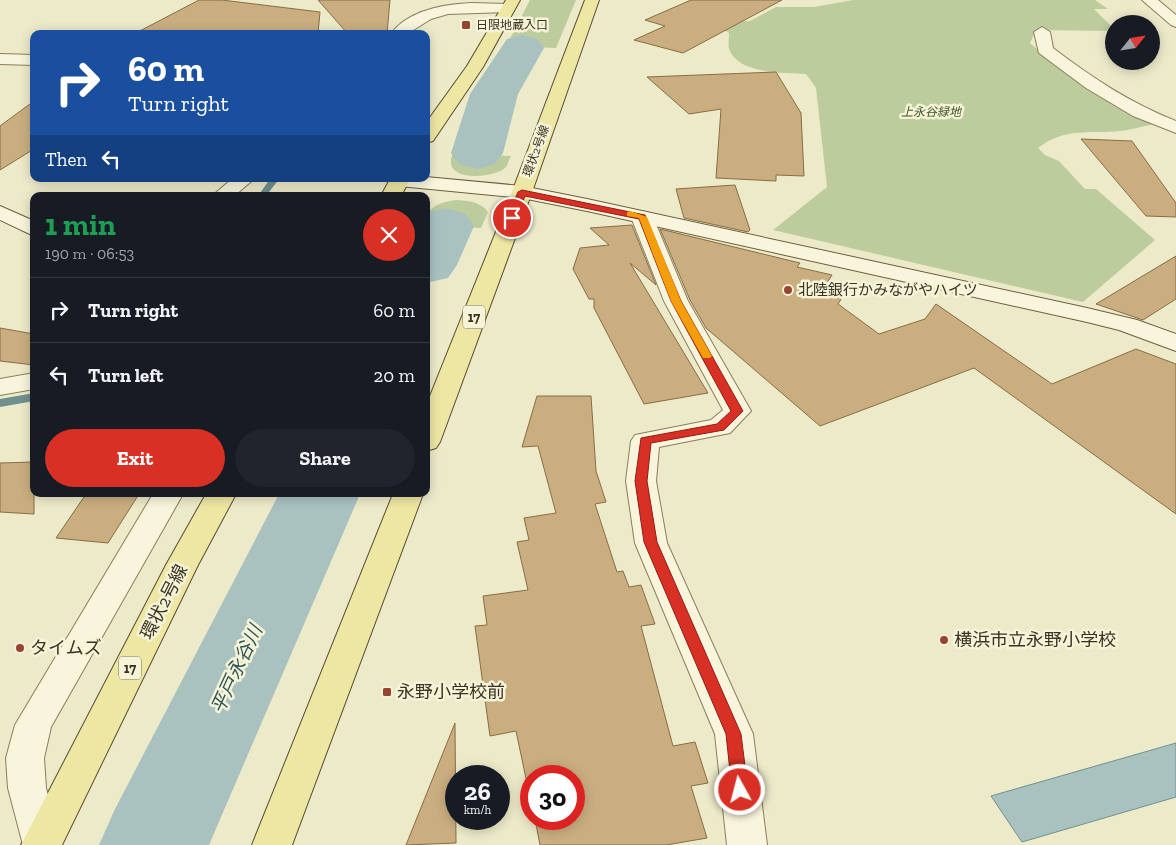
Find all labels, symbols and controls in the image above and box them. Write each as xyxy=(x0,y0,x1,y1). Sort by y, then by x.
north arrow xyxy=(1105,15,1160,70)
map controls xyxy=(1105,15,1160,70)
place label: 日限地蔵入口 xyxy=(476,18,548,32)
marker: 日限地蔵入口 xyxy=(460,19,472,31)
text: 60 m xyxy=(128,48,204,90)
icon: right xyxy=(45,50,110,115)
text: Turn right xyxy=(128,90,229,117)
park label: 上永谷緑地 xyxy=(901,105,963,119)
street label: 環状2号線 xyxy=(520,123,552,179)
icon: left xyxy=(97,145,125,173)
text: Then xyxy=(45,148,87,171)
pin xyxy=(491,197,533,239)
icon: arrive xyxy=(498,204,526,232)
text: 1 min xyxy=(45,207,116,243)
button: close xyxy=(363,209,415,261)
text: 190 m · 06:53 xyxy=(45,244,134,263)
place label: 北陸銀行かみながやハイツ xyxy=(798,281,978,299)
marker: 北陸銀行かみながやハイツ xyxy=(782,284,794,296)
icon: right xyxy=(45,296,73,324)
text: Turn right xyxy=(88,299,178,322)
text: 60 m xyxy=(373,299,415,322)
road number: 17 xyxy=(463,306,485,328)
icon: left xyxy=(45,361,73,389)
text: Turn left xyxy=(88,364,163,387)
text: 20 m xyxy=(374,364,415,387)
button: Exit xyxy=(45,429,225,487)
button: Share xyxy=(235,429,415,487)
street label: 環状2号線 xyxy=(136,561,192,643)
water label: 平戸永谷川 xyxy=(206,619,268,717)
place label: 横浜市立永野小学校 xyxy=(954,629,1116,651)
marker: 横浜市立永野小学校 xyxy=(938,634,950,646)
place label: タイムズ xyxy=(30,637,102,659)
marker: タイムズ xyxy=(14,642,26,654)
road number: 17 xyxy=(119,656,141,680)
place label: 永野小学校前 xyxy=(397,681,505,703)
marker: 永野小学校前 xyxy=(381,686,393,698)
position arrow xyxy=(713,763,765,815)
speed limit sign: 30 xyxy=(520,765,585,830)
text: 26 xyxy=(464,776,491,806)
text: km/h xyxy=(464,803,491,817)

